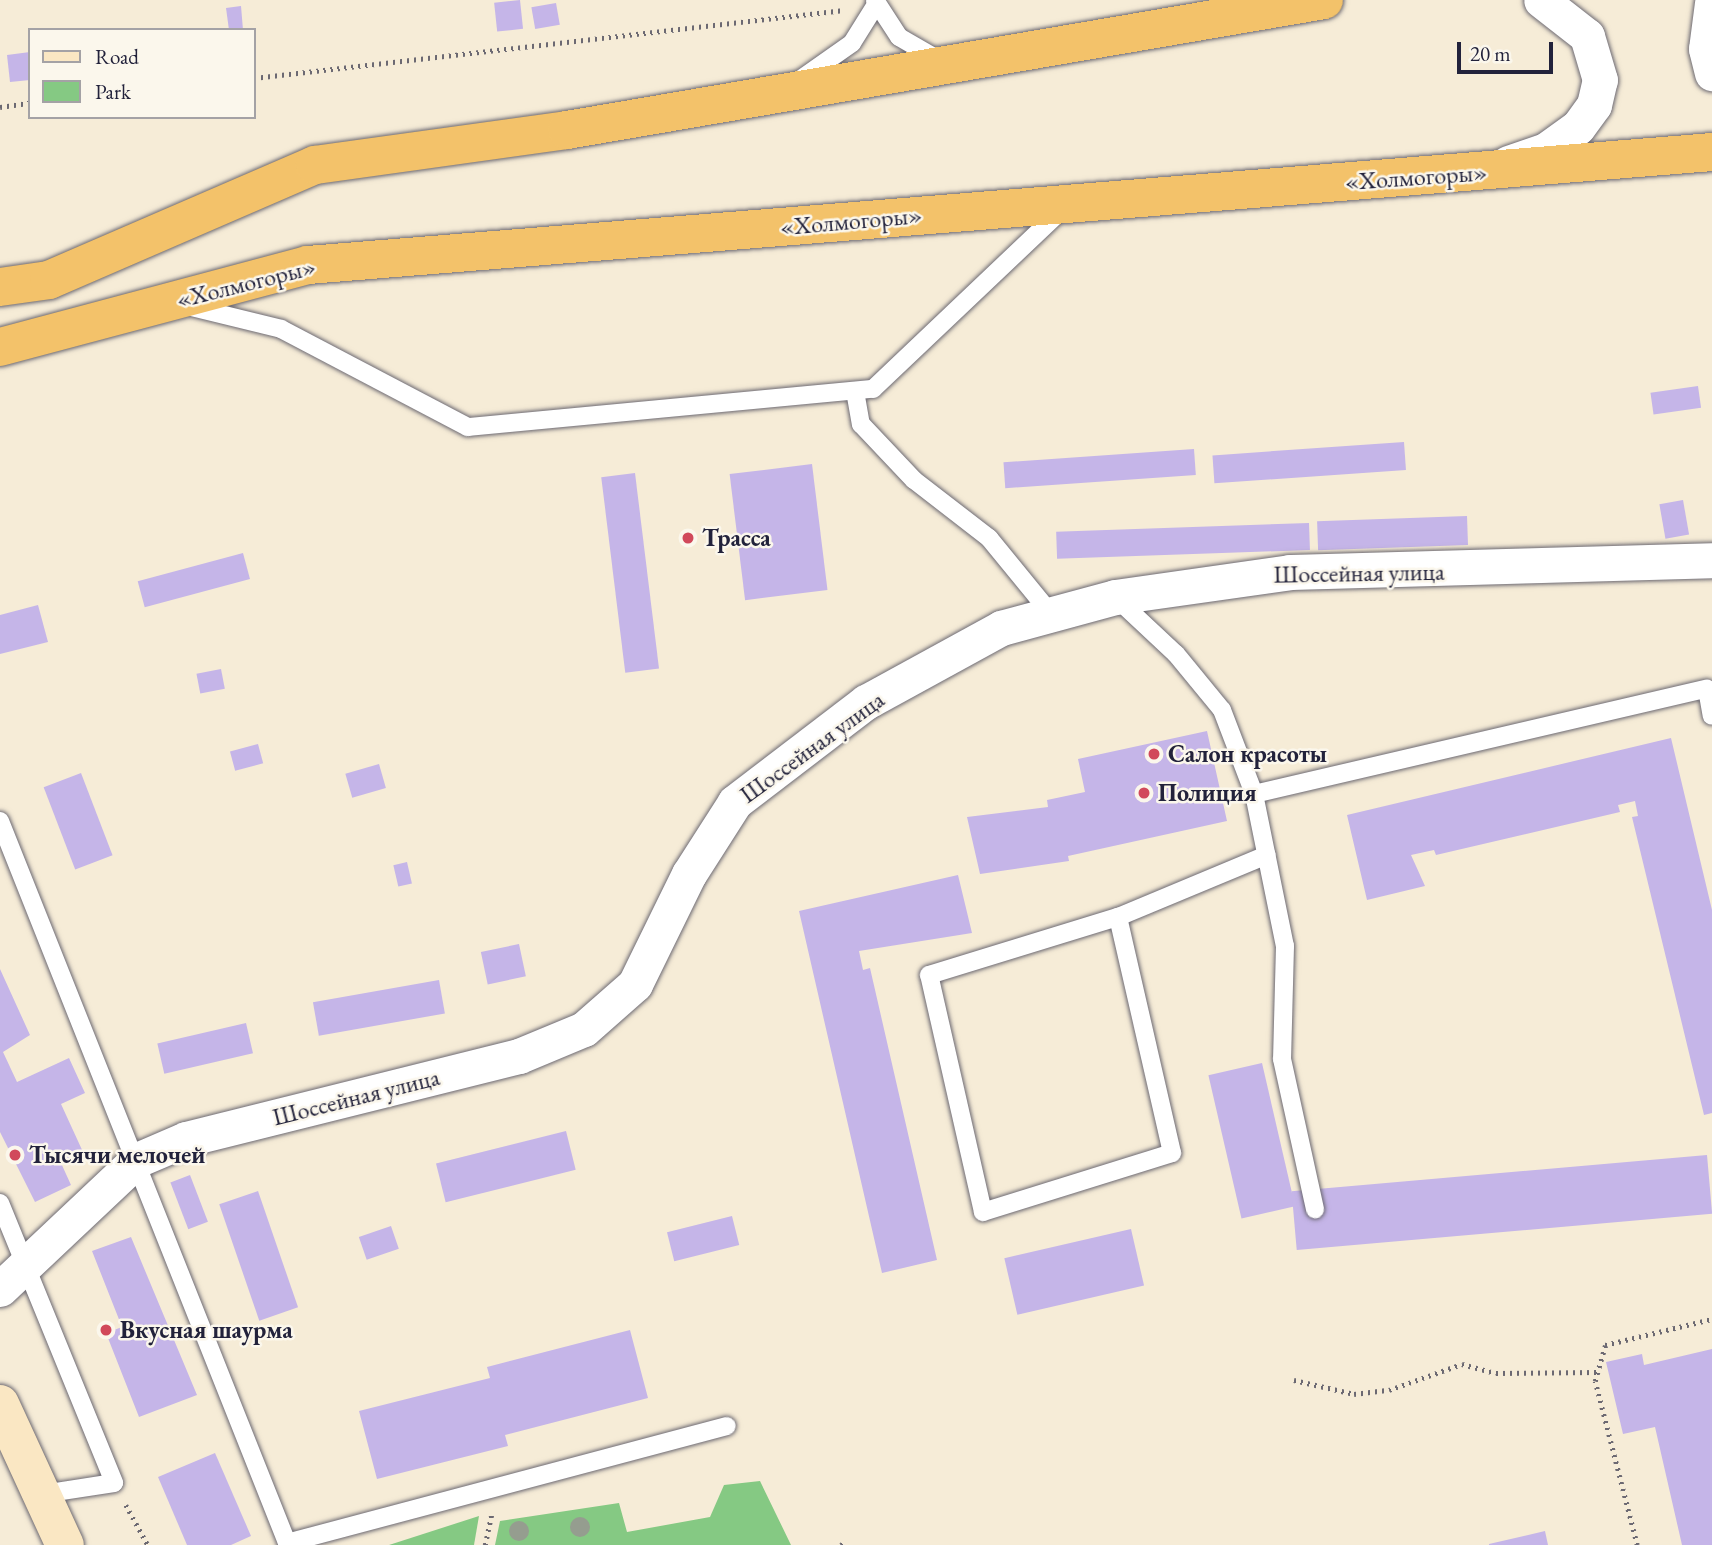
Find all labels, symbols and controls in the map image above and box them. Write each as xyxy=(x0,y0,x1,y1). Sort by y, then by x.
legend xyxy=(28,28,256,119)
scale bar xyxy=(1460,28,1556,72)
text: 20 m xyxy=(1470,40,1511,67)
text: Road xyxy=(95,43,139,70)
text: Park xyxy=(95,78,131,105)
street label: «Холмогоры» xyxy=(1344,158,1488,196)
street label: «Холмогоры» xyxy=(779,200,923,242)
street label: «Холмогоры» xyxy=(173,252,319,314)
place label: Трасса xyxy=(702,524,771,552)
marker: Трасса xyxy=(680,530,696,546)
street label: Шоссейная улица xyxy=(1273,557,1445,589)
street label: Шоссейная улица xyxy=(734,685,890,809)
place label: Салон красоты xyxy=(1168,740,1327,768)
marker: Салон красоты xyxy=(1146,746,1162,762)
place label: Полиция xyxy=(1158,779,1257,807)
marker: Полиция xyxy=(1136,785,1152,801)
street label: Шоссейная улица xyxy=(270,1062,442,1132)
place label: Тысячи мелочей xyxy=(29,1141,205,1169)
marker: Тысячи мелочей xyxy=(7,1147,23,1163)
place label: Вкусная шаурма xyxy=(120,1316,293,1344)
marker: Вкусная шаурма xyxy=(98,1322,114,1338)

